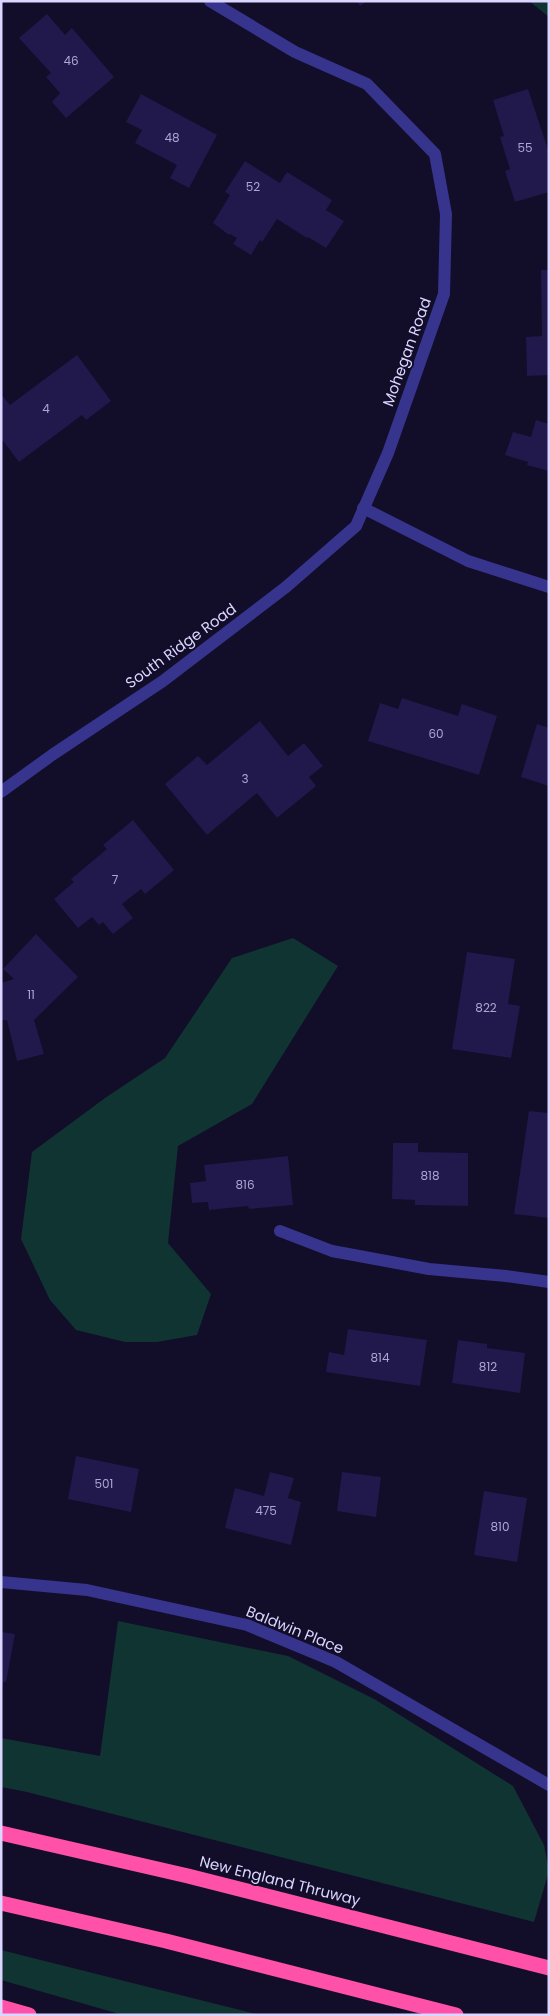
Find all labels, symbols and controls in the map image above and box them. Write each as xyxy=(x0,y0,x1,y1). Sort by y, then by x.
house number: 46 xyxy=(63,52,79,69)
house number: 48 xyxy=(164,129,180,146)
house number: 55 xyxy=(517,139,533,156)
house number: 52 xyxy=(246,178,260,195)
street label: Mohegan Road xyxy=(377,295,436,409)
house number: 4 xyxy=(42,400,50,417)
street label: South Ridge Road xyxy=(121,598,240,693)
house number: 60 xyxy=(428,725,444,742)
house number: 3 xyxy=(241,770,249,787)
house number: 7 xyxy=(112,871,119,888)
house number: 11 xyxy=(27,986,35,1003)
house number: 822 xyxy=(475,999,497,1016)
house number: 818 xyxy=(421,1167,439,1184)
house number: 816 xyxy=(235,1176,255,1193)
house number: 814 xyxy=(371,1349,390,1366)
house number: 812 xyxy=(479,1358,497,1375)
house number: 501 xyxy=(95,1475,113,1492)
house number: 475 xyxy=(255,1502,277,1519)
house number: 810 xyxy=(491,1518,509,1535)
street label: Baldwin Place xyxy=(243,1600,347,1659)
street label: New England Thruway xyxy=(198,1850,363,1911)

